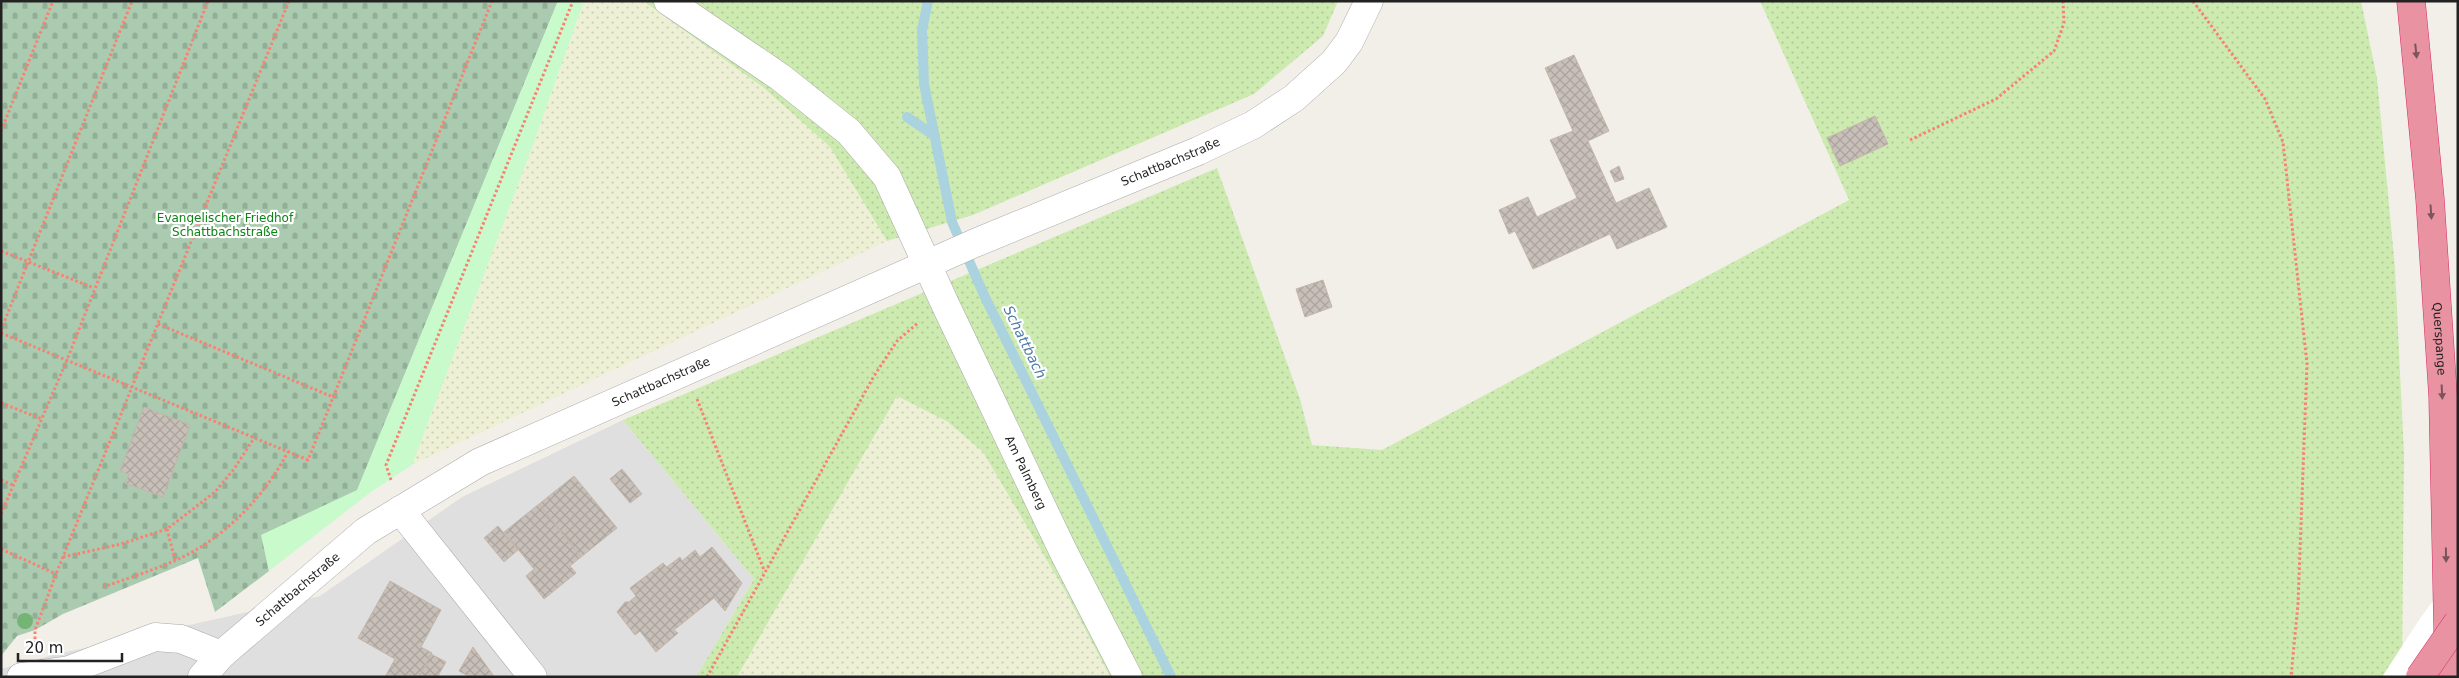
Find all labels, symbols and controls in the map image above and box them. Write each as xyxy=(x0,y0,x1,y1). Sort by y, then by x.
one-way arrow xyxy=(2412,43,2420,59)
street label: Schattbachstraße xyxy=(1119,135,1222,189)
one-way arrow xyxy=(2428,205,2436,221)
park label: Evangelischer Friedhof Schattbachstraße xyxy=(157,211,294,239)
street label: Querspange xyxy=(2430,302,2449,376)
water label: Schattbach xyxy=(1000,303,1050,381)
street label: Schattbachstraße xyxy=(610,354,712,410)
one-way arrow xyxy=(2439,384,2447,400)
street label: Am Palmberg xyxy=(1002,433,1049,512)
one-way arrow xyxy=(2442,547,2450,563)
street label: Schattbachstraße xyxy=(253,550,343,629)
scale bar xyxy=(18,630,121,662)
text: 20 m xyxy=(25,639,63,657)

